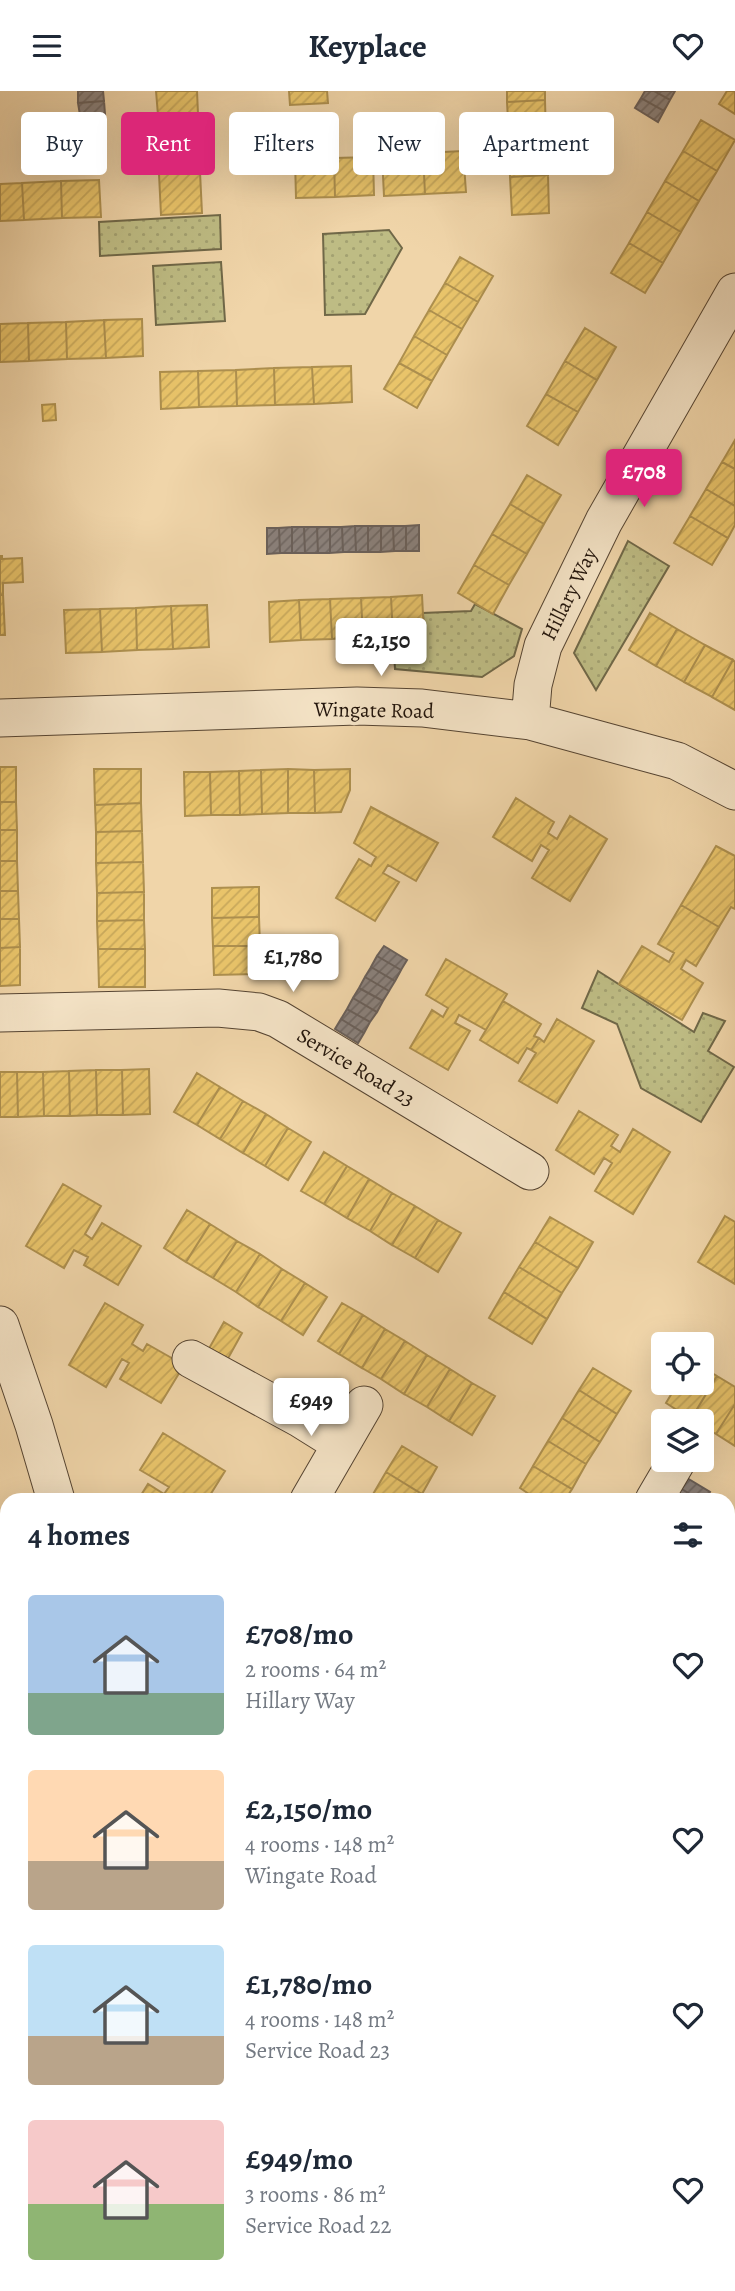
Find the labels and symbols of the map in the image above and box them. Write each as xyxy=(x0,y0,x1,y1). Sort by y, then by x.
pin: £708 xyxy=(603,449,685,509)
street label: Hillary Way xyxy=(534,542,604,645)
pin: £2,150 xyxy=(324,619,438,678)
street label: Wingate Road xyxy=(313,695,435,725)
pin: £1,780 xyxy=(236,935,350,994)
street label: Service Road 23 xyxy=(292,1021,420,1113)
pin: £949 xyxy=(270,1379,352,1438)

